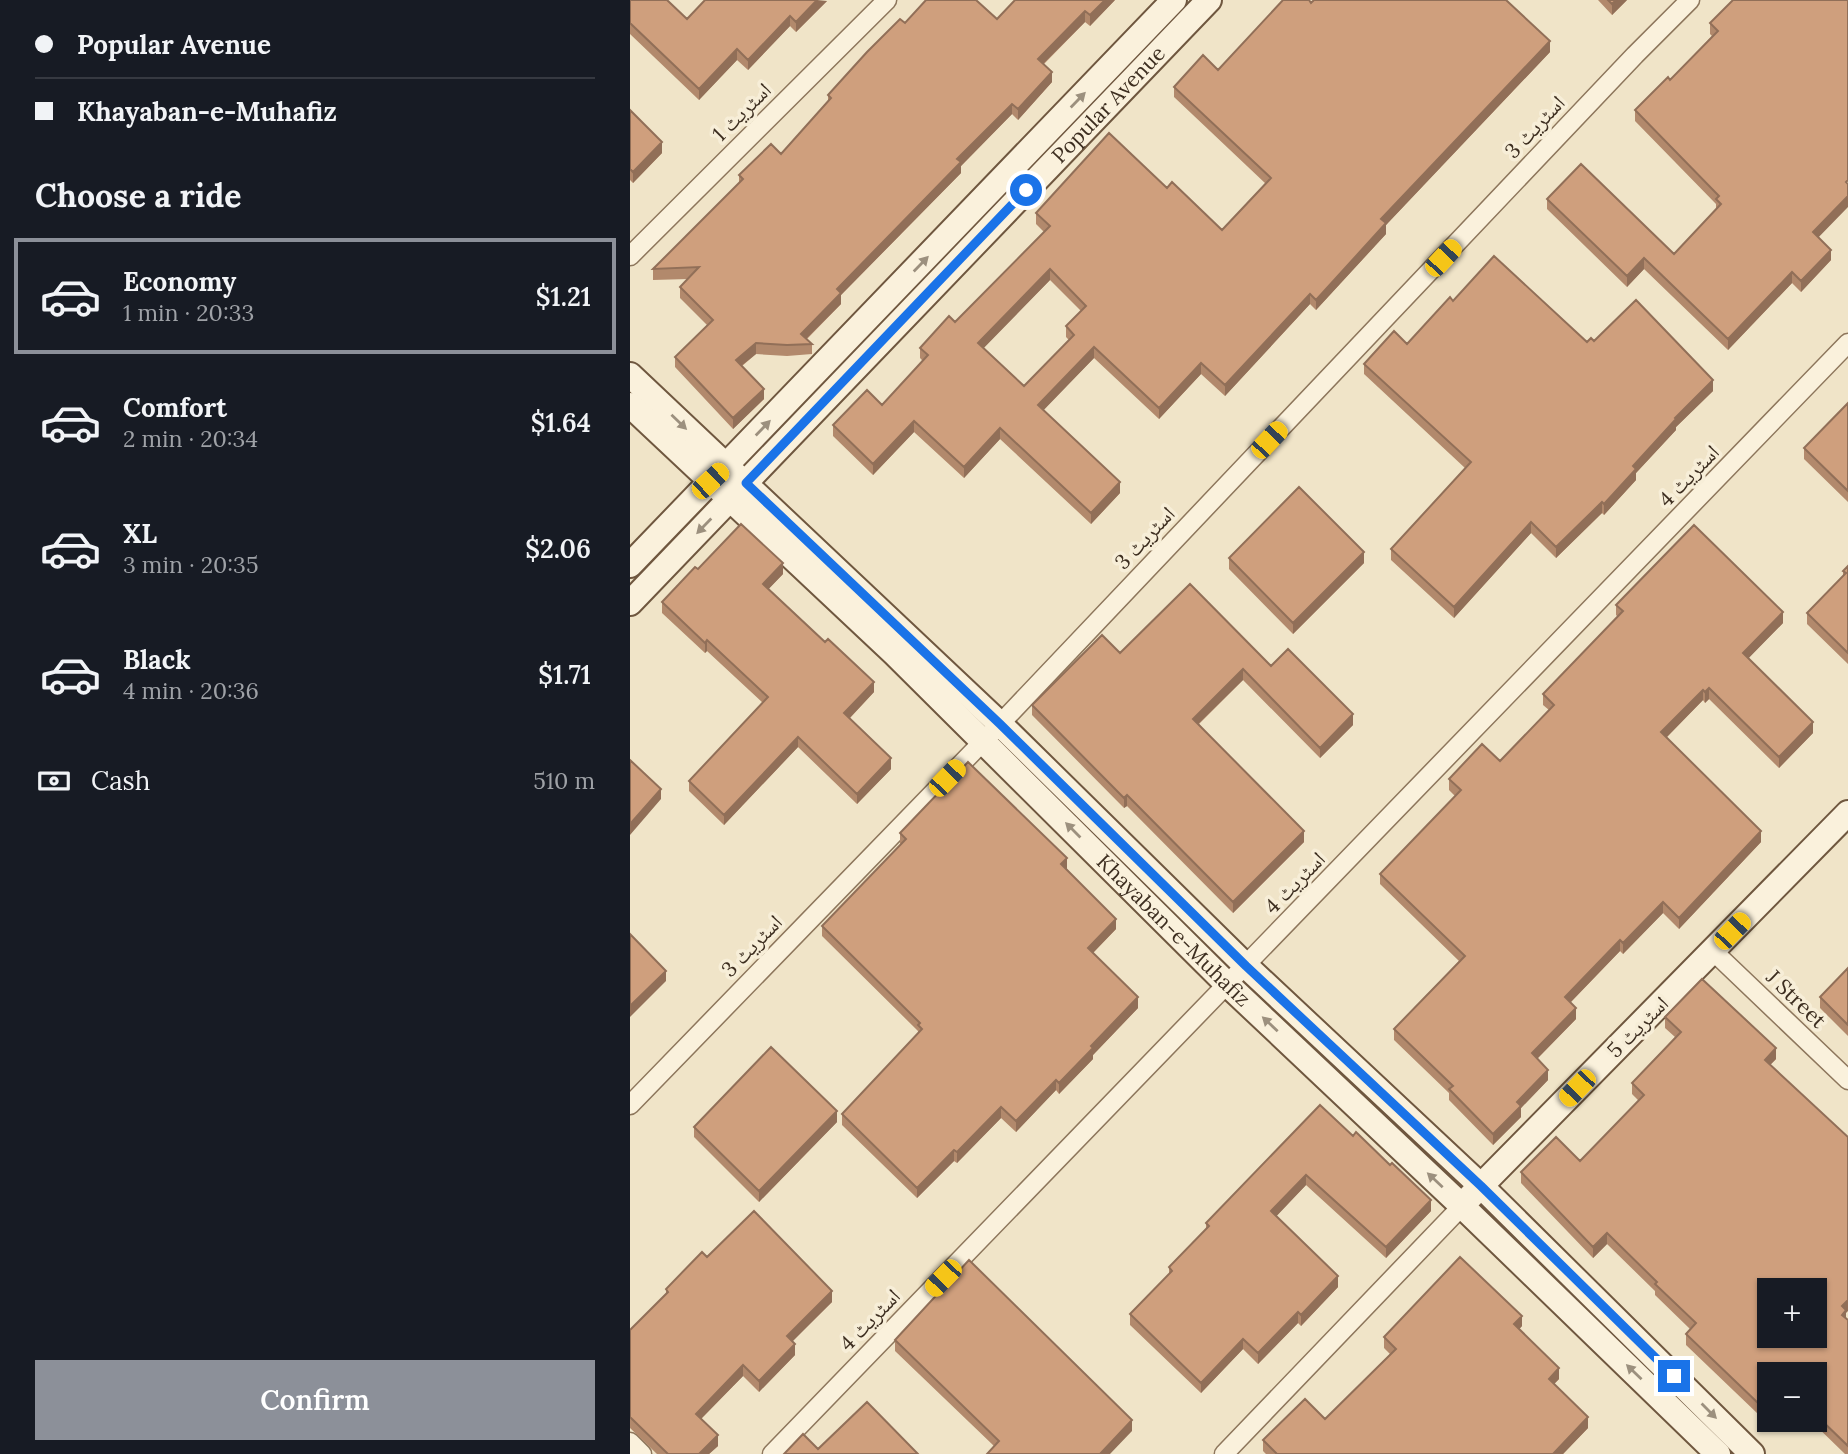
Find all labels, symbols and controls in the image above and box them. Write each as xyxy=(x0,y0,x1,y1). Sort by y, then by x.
text: Popular Avenue xyxy=(77,28,271,61)
street label: Popular Avenue xyxy=(1046,40,1171,169)
street label: اسٹریٹ 1 xyxy=(707,77,777,147)
street label: اسٹریٹ 3 xyxy=(1499,89,1571,164)
one-way arrow xyxy=(1070,92,1086,109)
text: Khayaban-e-Muhafiz xyxy=(77,95,337,128)
route start xyxy=(1010,174,1042,206)
text: Choose a ride xyxy=(35,175,242,216)
car xyxy=(1421,235,1466,281)
one-way arrow xyxy=(912,256,928,273)
icon: car xyxy=(39,265,102,328)
text: Economy xyxy=(123,265,236,298)
text: $1.21 xyxy=(536,280,591,313)
text: 1 min · 20:33 xyxy=(123,298,254,327)
icon: car xyxy=(39,391,102,454)
text: Comfort xyxy=(123,391,227,424)
text: $1.64 xyxy=(531,406,591,439)
one-way arrow xyxy=(670,414,688,430)
car xyxy=(1247,417,1292,463)
one-way arrow xyxy=(755,419,771,437)
text: 2 min · 20:34 xyxy=(123,424,258,453)
street label: اسٹریٹ 4 xyxy=(1652,439,1725,512)
car xyxy=(688,459,733,503)
street label: اسٹریٹ 3 xyxy=(1109,500,1181,575)
icon: car xyxy=(39,517,102,580)
text: XL xyxy=(123,517,157,550)
one-way arrow xyxy=(695,518,712,535)
text: $2.06 xyxy=(525,532,591,565)
text: 3 min · 20:35 xyxy=(123,550,258,579)
icon: car xyxy=(39,643,102,706)
text: Black xyxy=(123,643,191,676)
text: $1.71 xyxy=(538,658,591,691)
text: 4 min · 20:36 xyxy=(123,676,259,705)
car xyxy=(925,756,970,800)
icon: cash xyxy=(35,762,73,800)
text: Cash xyxy=(91,764,150,797)
text: 510 m xyxy=(533,766,595,795)
one-way arrow xyxy=(1065,821,1082,838)
street label: اسٹریٹ 4 xyxy=(1258,846,1331,919)
street label: Khayaban-e-Muhafiz xyxy=(1091,848,1256,1012)
street label: اسٹریٹ 3 xyxy=(715,909,788,983)
car xyxy=(1710,909,1755,953)
street label: J Street xyxy=(1760,963,1833,1034)
street label: اسٹریٹ 5 xyxy=(1601,990,1674,1063)
one-way arrow xyxy=(1262,1017,1279,1033)
car xyxy=(1555,1066,1600,1110)
one-way arrow xyxy=(1427,1173,1444,1189)
car xyxy=(921,1256,966,1300)
map controls xyxy=(1757,1278,1827,1432)
button: + xyxy=(1757,1278,1827,1348)
street label: اسٹریٹ 4 xyxy=(833,1283,906,1356)
button: Confirm xyxy=(35,1360,595,1440)
route end xyxy=(1658,1360,1690,1392)
button: − xyxy=(1757,1362,1827,1432)
one-way arrow xyxy=(1626,1365,1643,1381)
one-way arrow xyxy=(1700,1403,1717,1419)

